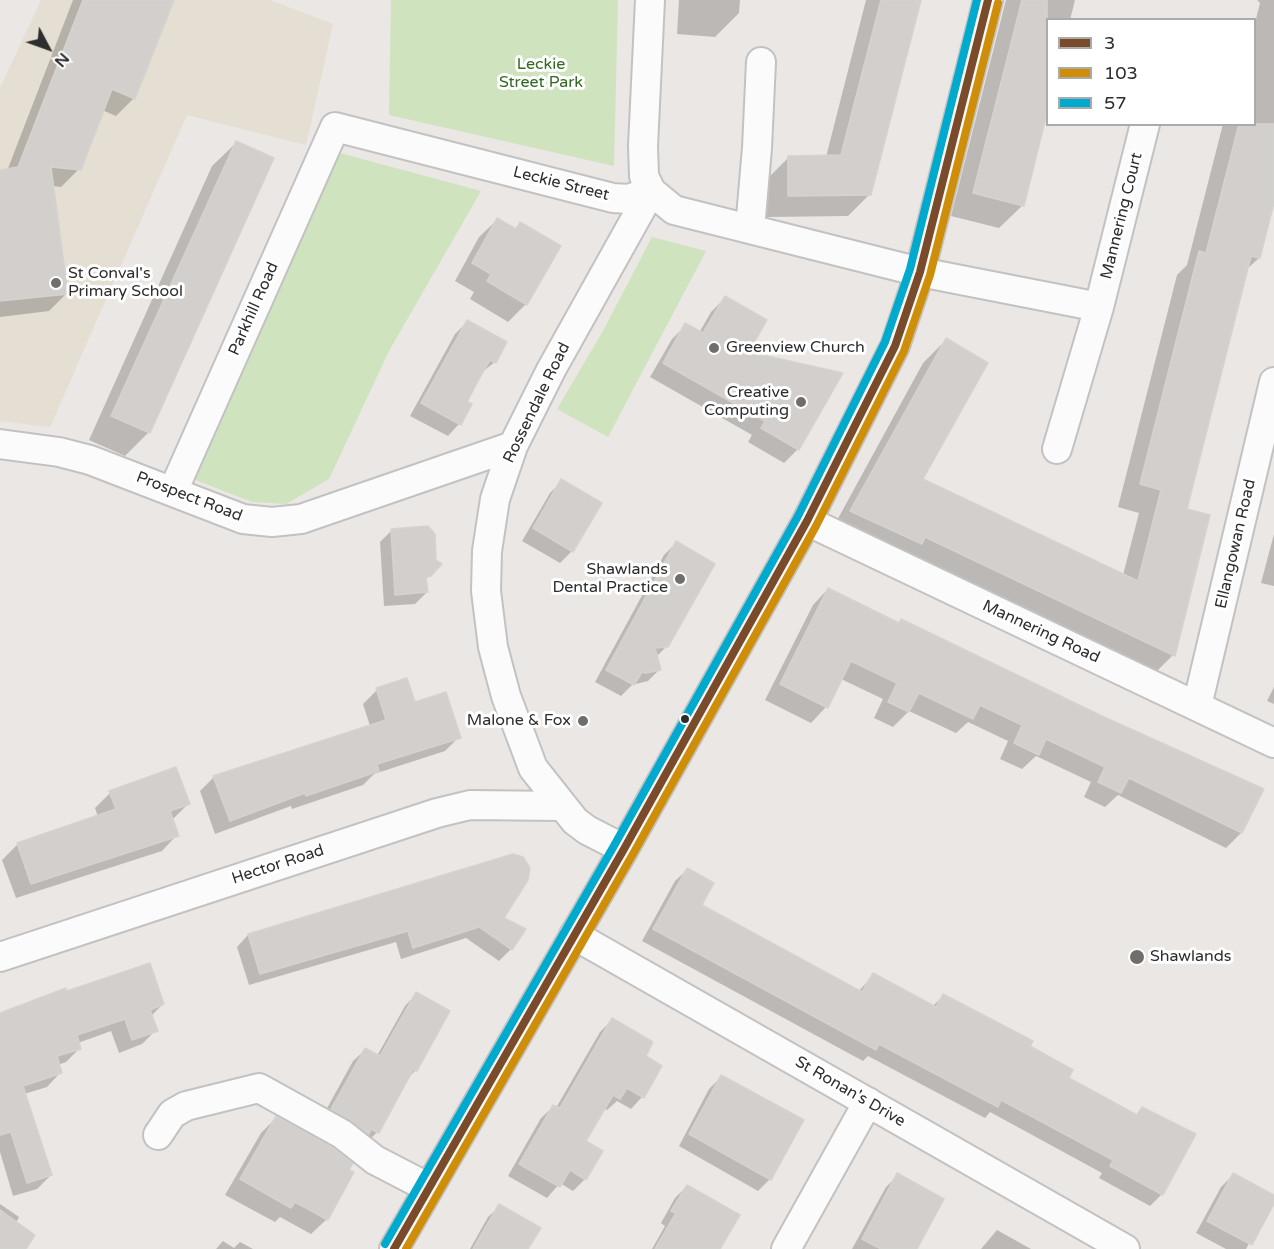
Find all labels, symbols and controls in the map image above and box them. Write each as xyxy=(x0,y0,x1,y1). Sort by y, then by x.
north arrow xyxy=(18,18,78,78)
legend xyxy=(1046,18,1256,126)
text: 3 xyxy=(1104,32,1115,54)
text: N xyxy=(50,48,73,71)
park label: Leckie Street Park xyxy=(499,55,583,93)
text: 103 xyxy=(1104,62,1138,84)
text: 57 xyxy=(1104,92,1127,114)
street label: Mannering Court xyxy=(1097,151,1147,281)
street label: Leckie Street xyxy=(511,163,611,205)
street label: Parkhill Road xyxy=(225,259,283,359)
place label: St Conval's Primary School xyxy=(68,264,183,302)
marker: St Conval's Primary School xyxy=(49,276,63,290)
place label: Greenview Church xyxy=(726,338,865,358)
street label: Rossendale Road xyxy=(499,340,575,466)
marker: Greenview Church xyxy=(707,341,721,355)
place label: Creative Computing xyxy=(704,383,789,421)
marker: Creative Computing xyxy=(794,395,808,409)
street label: Prospect Road xyxy=(133,468,245,526)
street label: Ellangowan Road xyxy=(1212,477,1260,611)
place label: Shawlands Dental Practice xyxy=(553,560,668,598)
marker: Shawlands Dental Practice xyxy=(673,572,687,586)
street label: Mannering Road xyxy=(979,596,1103,668)
place label: Malone & Fox xyxy=(467,711,571,731)
unlabelled marker xyxy=(679,713,691,725)
marker: Malone & Fox xyxy=(576,714,590,728)
street label: Hector Road xyxy=(230,841,326,889)
place label: Shawlands xyxy=(1150,947,1231,967)
marker: Shawlands xyxy=(1128,948,1146,966)
street label: St Ronan's Drive xyxy=(791,1053,909,1131)

